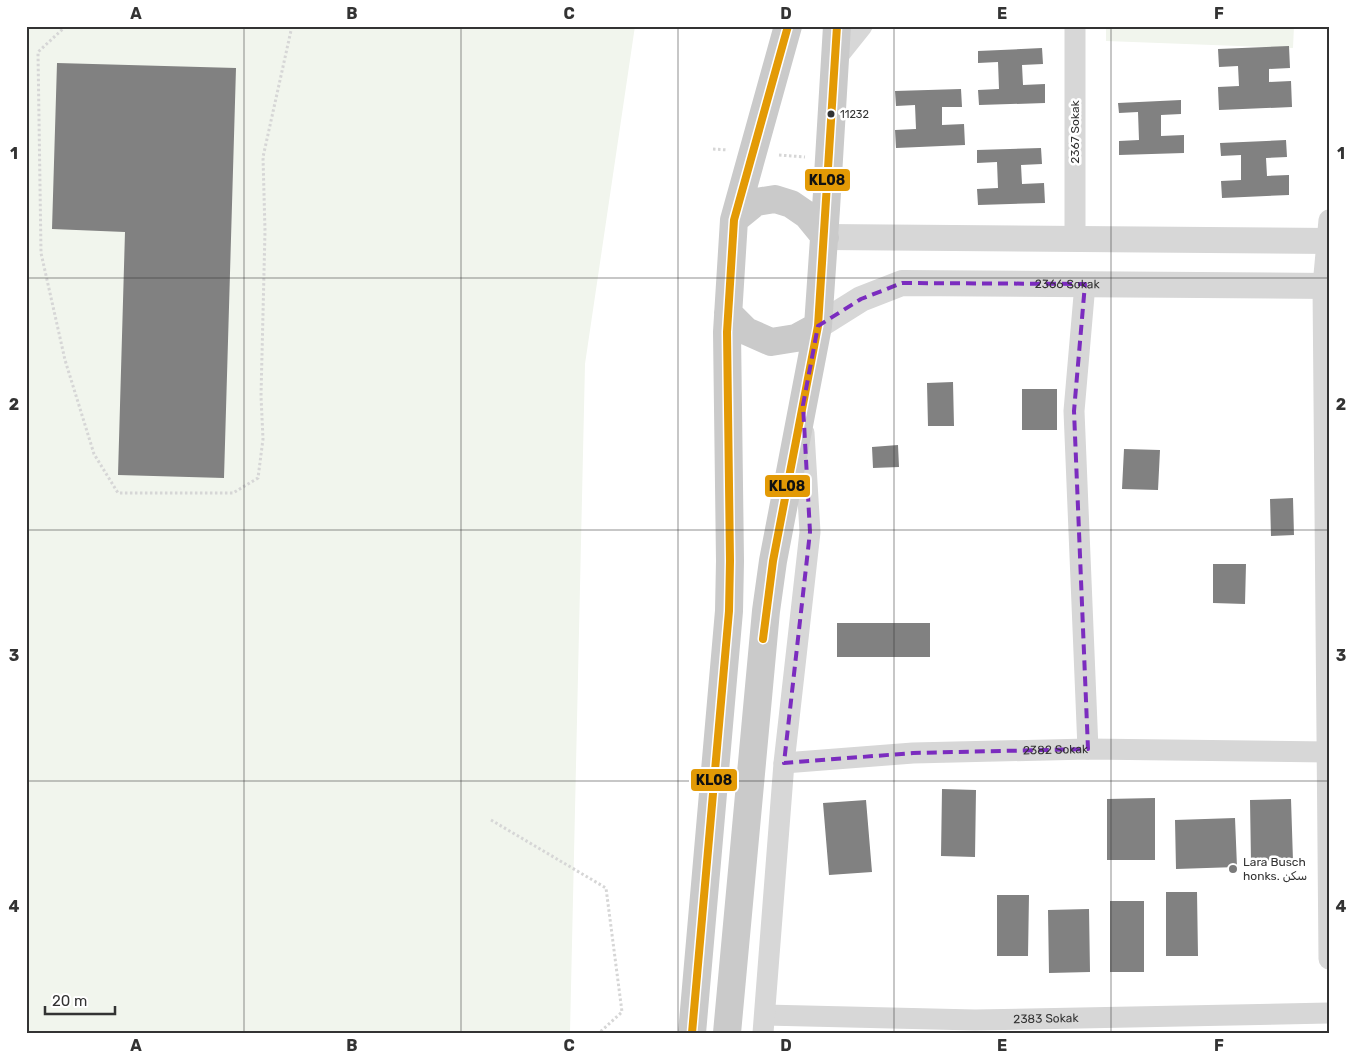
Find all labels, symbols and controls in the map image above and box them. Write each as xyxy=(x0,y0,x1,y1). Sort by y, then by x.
text: A xyxy=(130,4,142,23)
text: B xyxy=(346,4,358,23)
text: C xyxy=(563,4,575,23)
text: D xyxy=(780,4,792,23)
text: E xyxy=(997,4,1007,23)
text: F xyxy=(1214,4,1224,23)
street label: 2367 Sokak xyxy=(1068,99,1082,164)
place label: 11232 xyxy=(840,108,869,121)
marker: 11232 xyxy=(826,109,836,119)
text: 1 xyxy=(10,144,18,163)
text: 1 xyxy=(1337,144,1345,163)
line badge: KL08 xyxy=(804,168,851,192)
text: KL08 xyxy=(809,172,845,189)
street label: 2366 Sokak xyxy=(1035,277,1101,291)
text: 2 xyxy=(9,395,19,414)
text: 2 xyxy=(1336,395,1346,414)
line badge: KL08 xyxy=(764,474,811,498)
text: KL08 xyxy=(769,478,805,495)
text: 3 xyxy=(9,646,19,665)
text: 3 xyxy=(1336,646,1346,665)
street label: 2382 Sokak xyxy=(1023,742,1089,757)
line badge: KL08 xyxy=(690,768,738,792)
text: KL08 xyxy=(696,772,732,789)
place label: Lara Busch honks. سكن xyxy=(1243,855,1307,883)
marker: Lara Busch honks. سكن xyxy=(1227,863,1239,875)
text: 4 xyxy=(9,897,20,916)
text: 4 xyxy=(1336,897,1347,916)
scale bar xyxy=(45,984,115,1016)
text: 20 m xyxy=(52,992,87,1010)
street label: 2383 Sokak xyxy=(1013,1011,1080,1026)
text: A xyxy=(130,1036,142,1055)
text: B xyxy=(346,1036,358,1055)
text: C xyxy=(563,1036,575,1055)
text: D xyxy=(780,1036,792,1055)
text: E xyxy=(997,1036,1007,1055)
text: F xyxy=(1214,1036,1224,1055)

